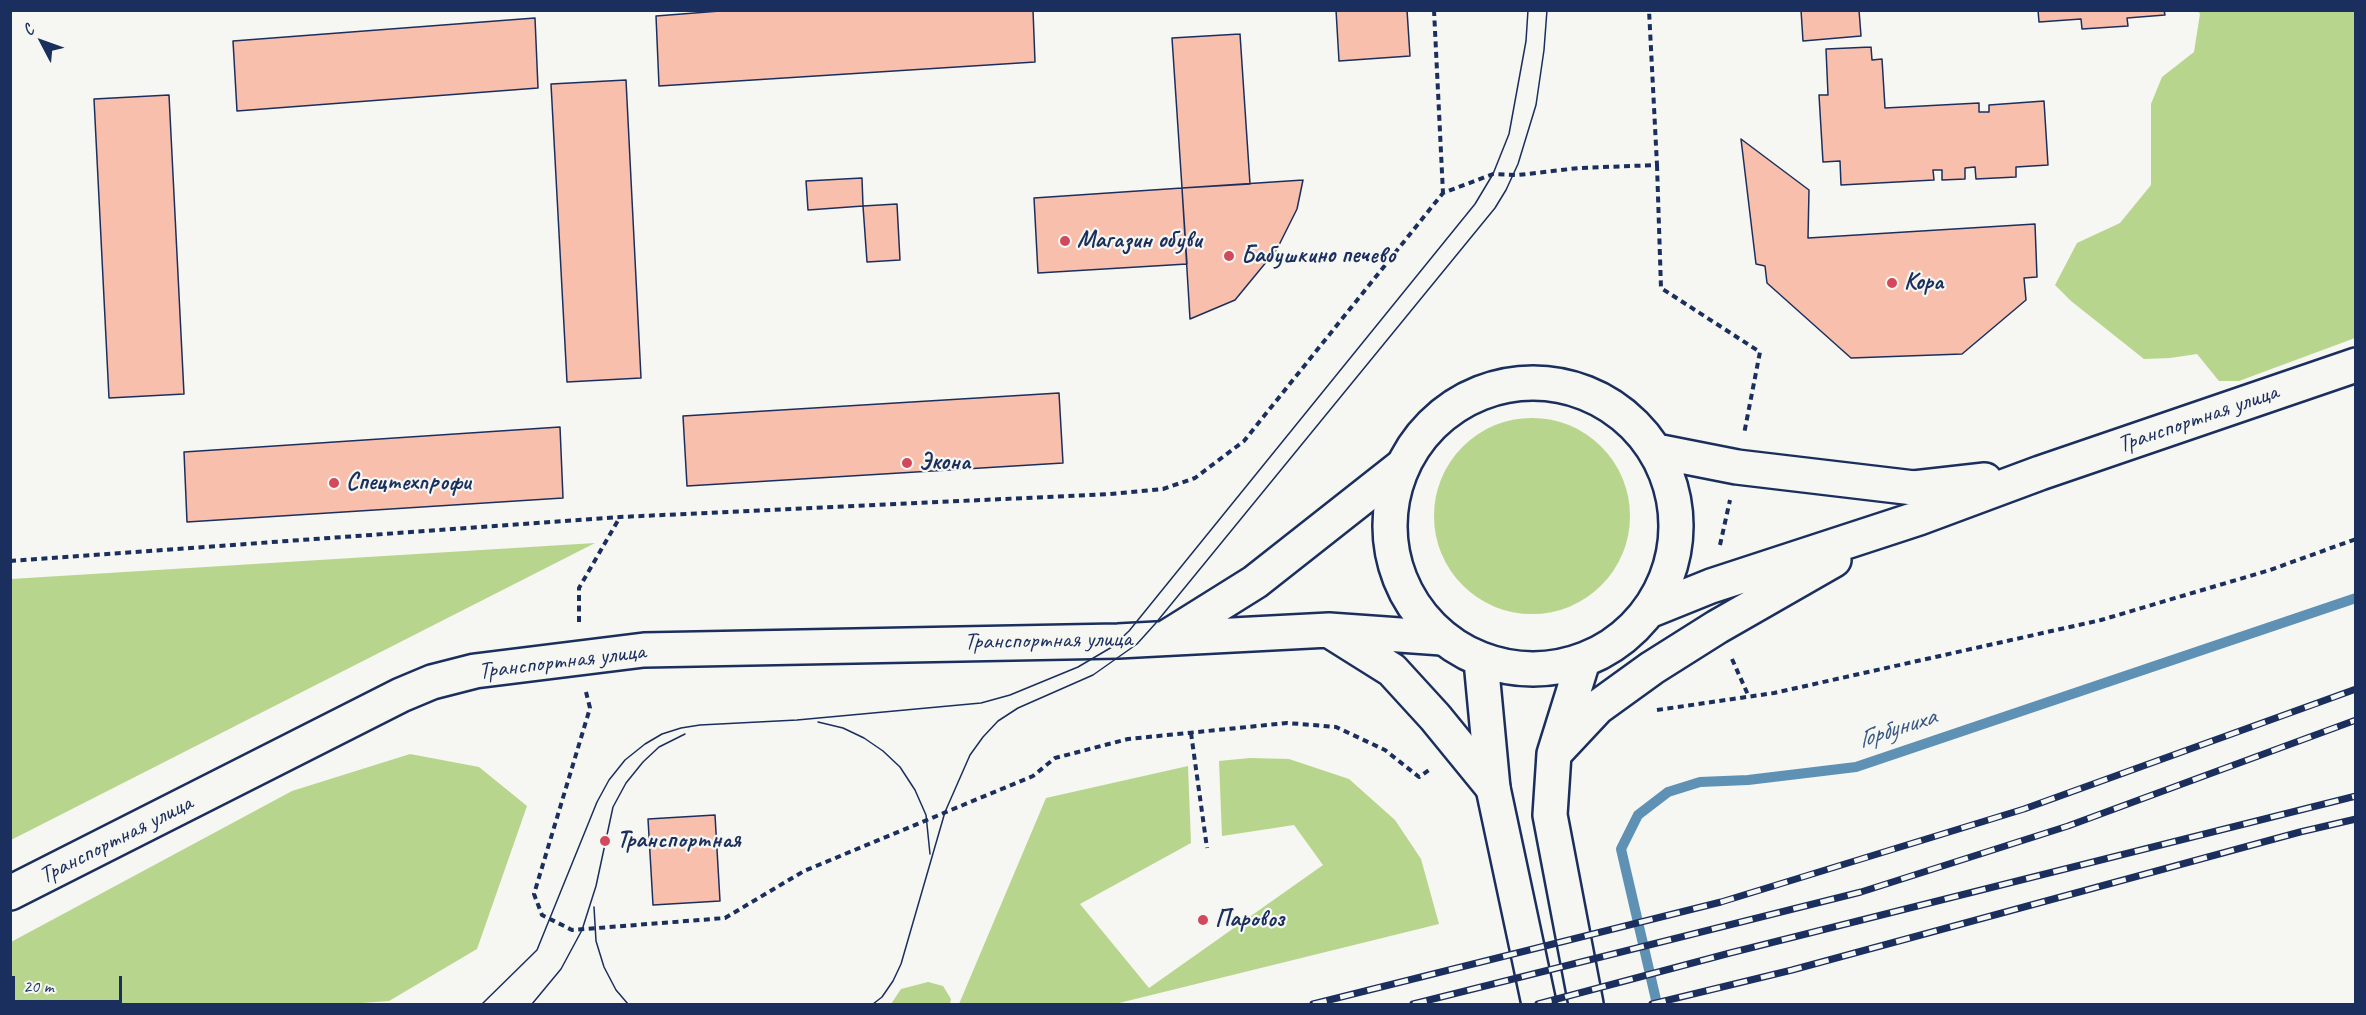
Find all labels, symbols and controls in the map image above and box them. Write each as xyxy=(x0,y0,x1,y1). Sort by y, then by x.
north arrow xyxy=(12,12,72,72)
text: С xyxy=(18,21,39,40)
place label: Магазин обуви xyxy=(1077,227,1202,255)
marker: Магазин обуви xyxy=(1058,234,1072,248)
place label: Бабушкино печево xyxy=(1241,242,1396,270)
marker: Бабушкино печево xyxy=(1222,249,1236,263)
place label: Кора xyxy=(1904,269,1943,297)
marker: Кора xyxy=(1885,276,1899,290)
street label: Транспортная улица xyxy=(2114,378,2282,460)
place label: Экона xyxy=(919,449,970,477)
marker: Экона xyxy=(900,456,914,470)
place label: Спецтехпрофи xyxy=(346,469,471,497)
marker: Спецтехпрофи xyxy=(327,476,341,490)
street label: Транспортная улица xyxy=(964,625,1132,657)
street label: Транспортная улица xyxy=(477,637,647,687)
water label: Горбуниха xyxy=(1854,702,1940,756)
street label: Транспортная улица xyxy=(35,789,197,891)
place label: Транспортная xyxy=(617,827,741,855)
marker: Транспортная xyxy=(598,834,612,848)
place label: Паровоз xyxy=(1215,906,1284,934)
marker: Паровоз xyxy=(1196,913,1210,927)
scale bar xyxy=(15,964,124,1002)
text: 20 m xyxy=(23,975,54,997)

